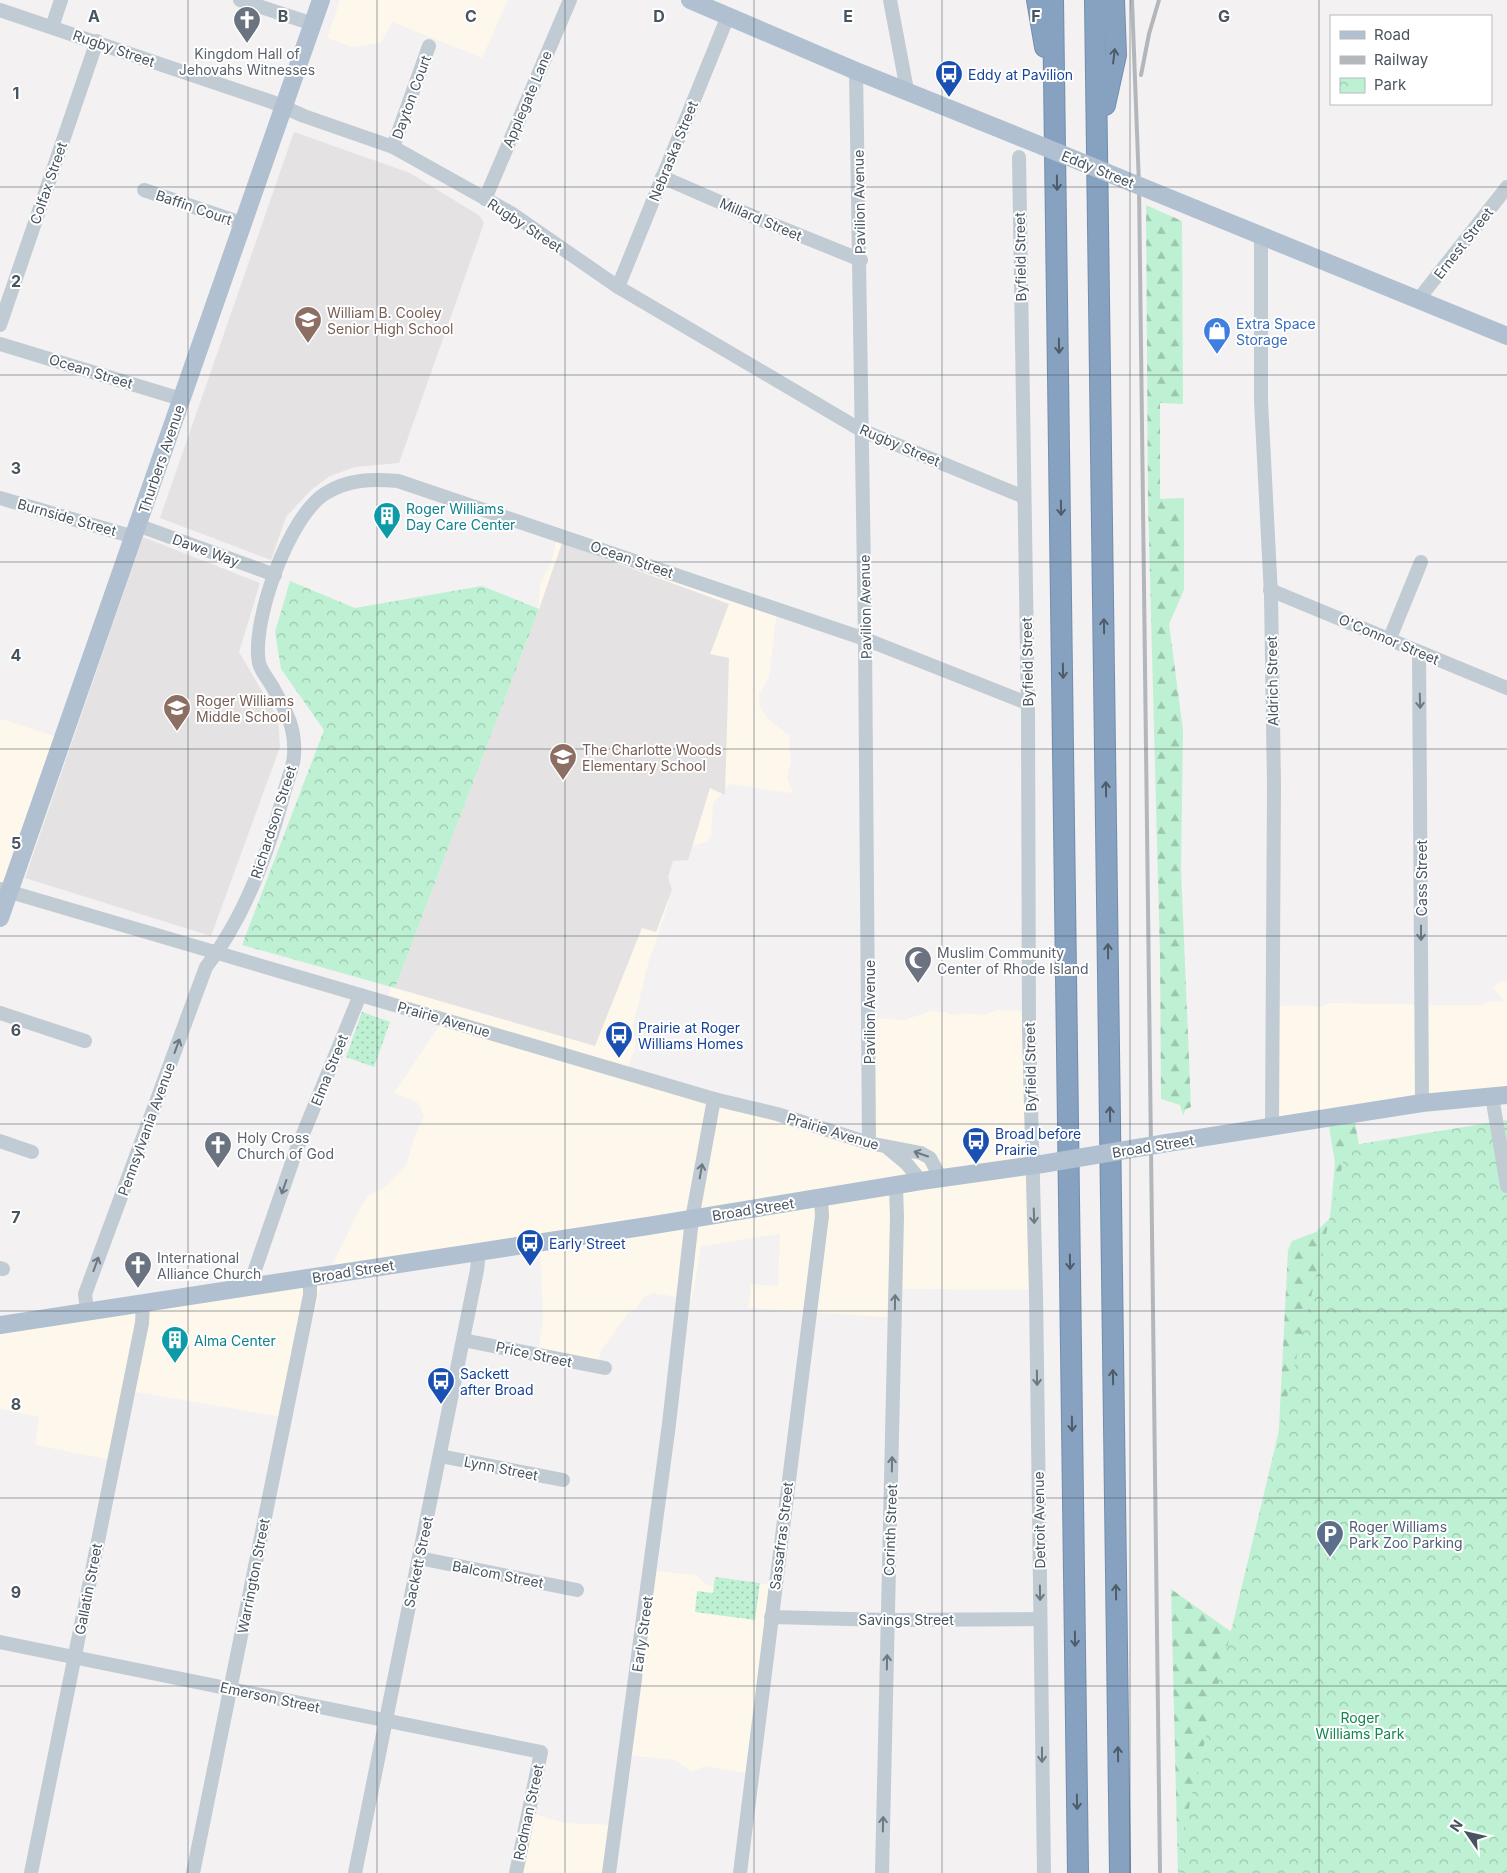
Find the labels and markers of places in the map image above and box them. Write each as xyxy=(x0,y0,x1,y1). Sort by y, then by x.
church icon: Kingdom Hall of Jehovahs Witnesses xyxy=(232,5,262,44)
place label: Kingdom Hall of Jehovahs Witnesses xyxy=(179,45,315,78)
bus stop icon: Eddy at Pavilion xyxy=(934,59,964,98)
place label: Eddy at Pavilion xyxy=(968,66,1073,83)
place label: William B. Cooley Senior High School xyxy=(327,304,453,337)
school or university icon: William B. Cooley Senior High School xyxy=(293,305,323,344)
place label: Extra Space Storage xyxy=(1236,315,1316,348)
shop icon: Extra Space Storage xyxy=(1202,316,1232,355)
place label: Roger Williams Day Care Center xyxy=(406,500,515,533)
building icon: Roger Williams Day Care Center xyxy=(372,501,402,540)
place label: Roger Williams Middle School xyxy=(196,692,294,725)
school or university icon: Roger Williams Middle School xyxy=(162,693,192,732)
place label: The Charlotte Woods Elementary School xyxy=(582,741,722,774)
school or university icon: The Charlotte Woods Elementary School xyxy=(548,742,578,781)
place label: Muslim Community Center of Rhode Island xyxy=(937,944,1089,977)
mosque icon: Muslim Community Center of Rhode Island xyxy=(903,945,933,984)
place label: Prairie at Roger Williams Homes xyxy=(638,1019,743,1052)
bus stop icon: Prairie at Roger Williams Homes xyxy=(604,1020,634,1059)
place label: Broad before Prairie xyxy=(995,1125,1081,1158)
bus stop icon: Broad before Prairie xyxy=(961,1126,991,1165)
place label: Holy Cross Church of God xyxy=(237,1129,334,1162)
church icon: Holy Cross Church of God xyxy=(203,1130,233,1169)
bus stop icon: Early Street xyxy=(515,1228,545,1267)
place label: Early Street xyxy=(549,1235,626,1252)
place label: International Alliance Church xyxy=(157,1249,261,1282)
church icon: International Alliance Church xyxy=(123,1250,153,1289)
building icon: Alma Center xyxy=(160,1325,190,1364)
place label: Alma Center xyxy=(194,1332,276,1349)
place label: Sackett after Broad xyxy=(460,1365,534,1398)
bus stop icon: Sackett after Broad xyxy=(426,1366,456,1405)
place label: Roger Williams Park Zoo Parking xyxy=(1349,1518,1463,1551)
parking icon: Roger Williams Park Zoo Parking xyxy=(1315,1519,1345,1558)

